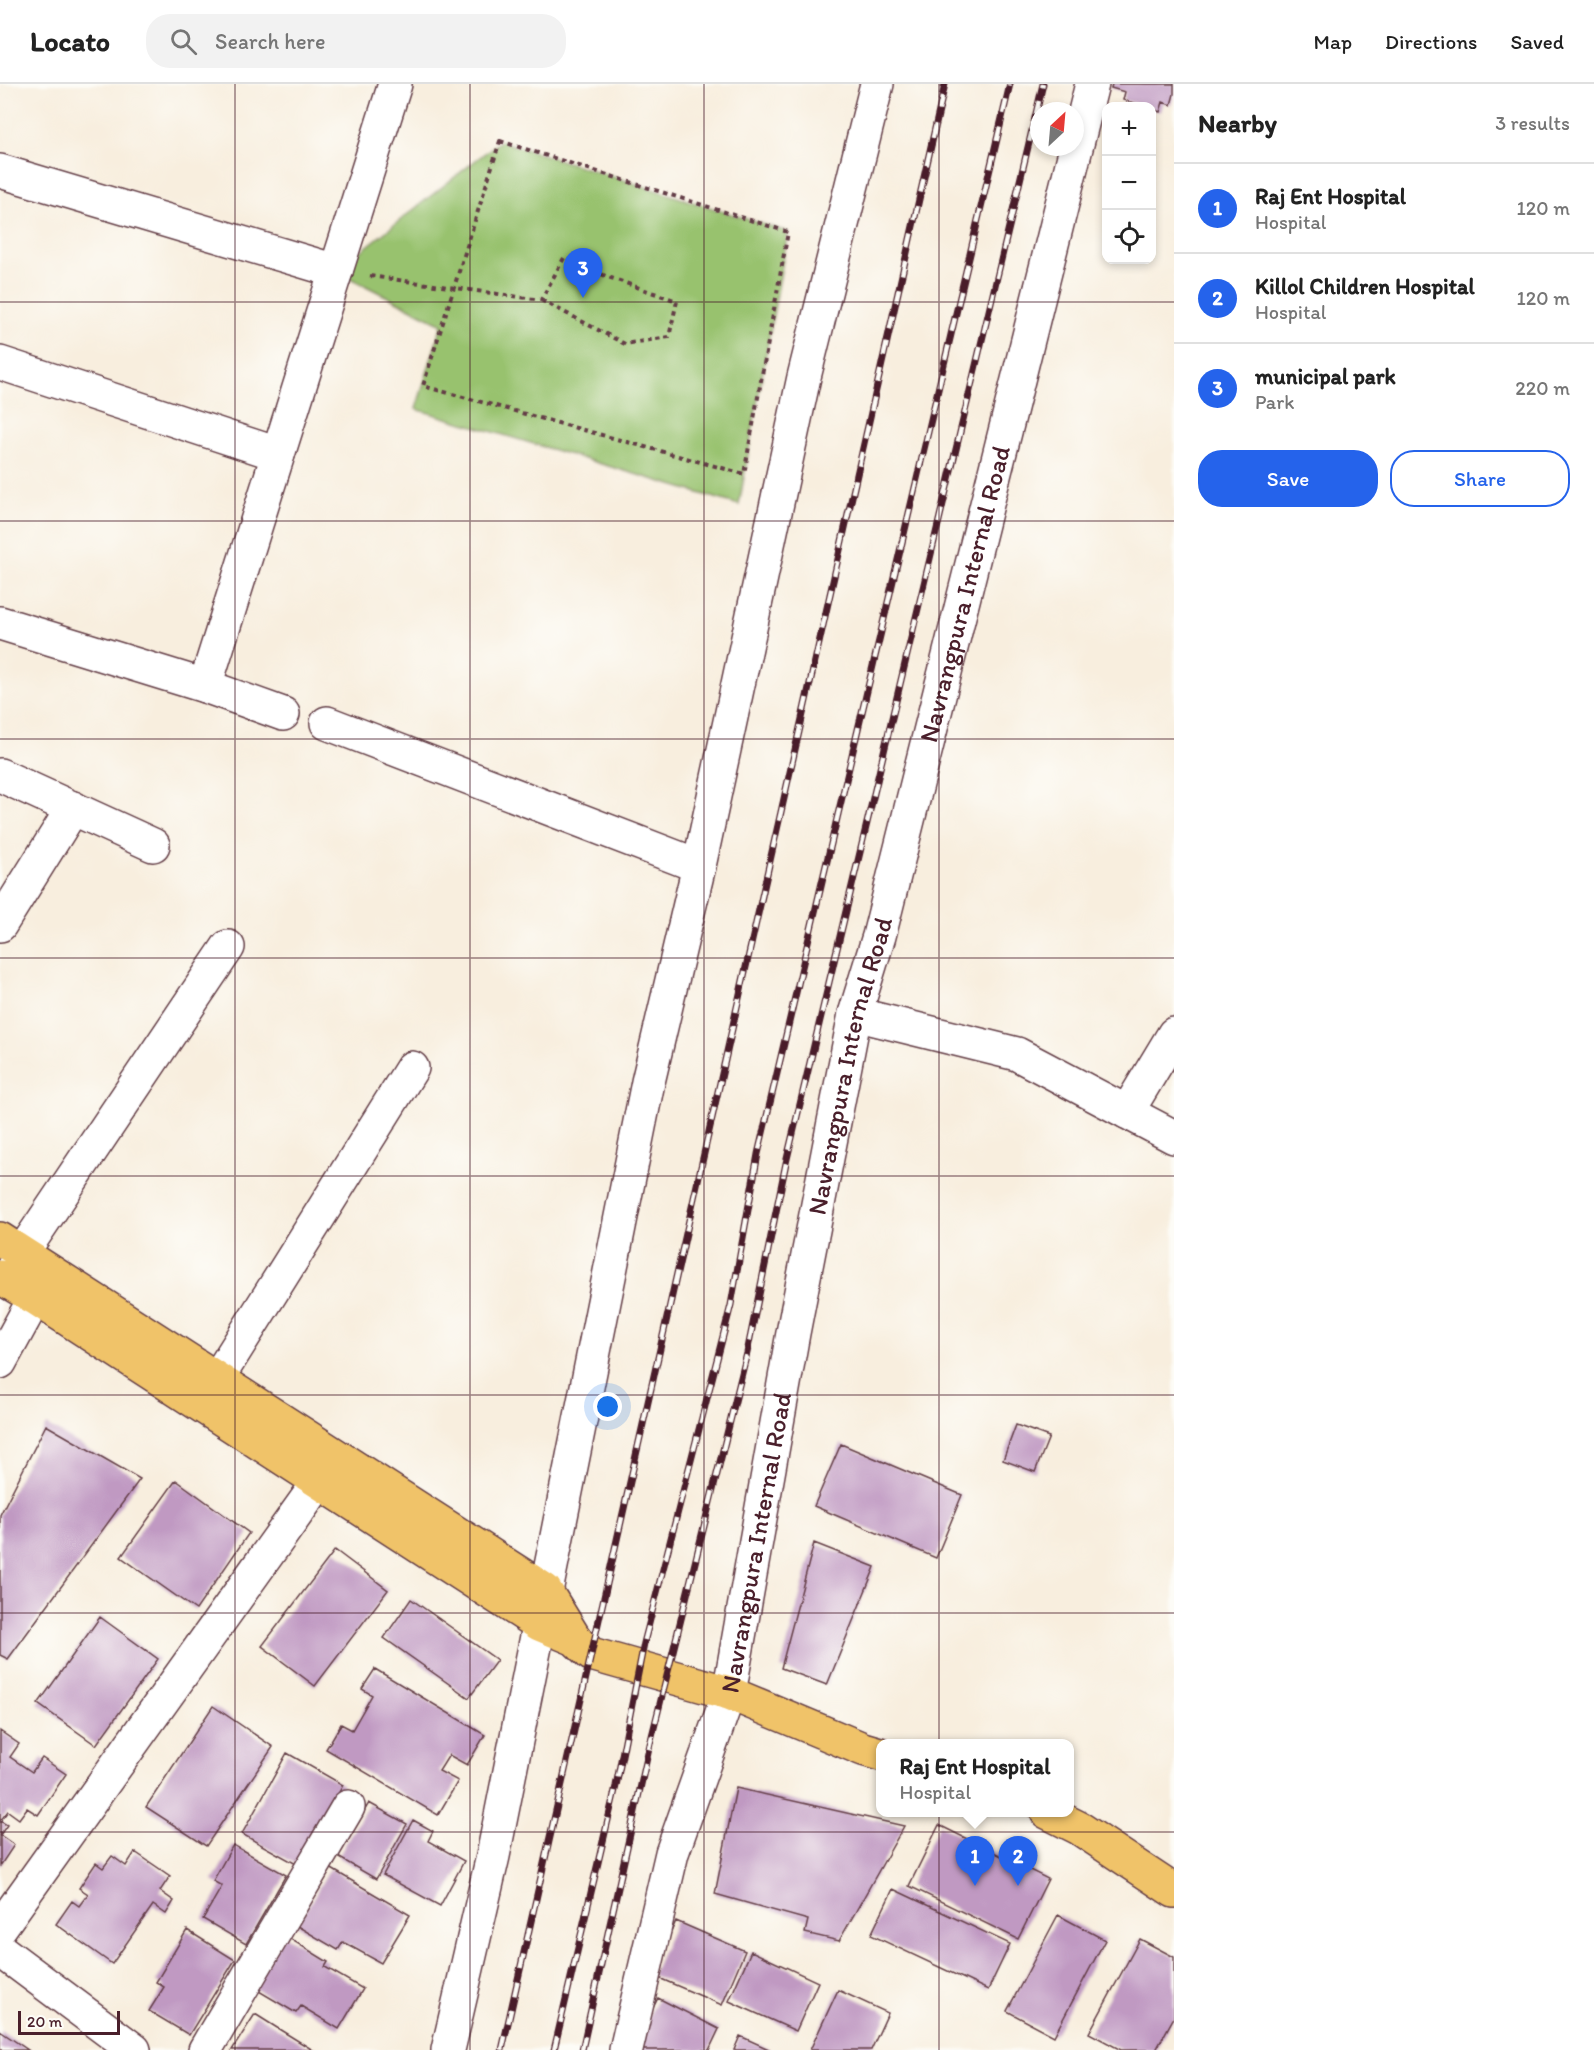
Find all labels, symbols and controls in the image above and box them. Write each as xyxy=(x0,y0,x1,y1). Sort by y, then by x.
search box xyxy=(146,14,566,68)
text: Locato xyxy=(30,24,110,58)
icon: search xyxy=(167,25,200,58)
text: Search here xyxy=(215,28,325,55)
text: Map xyxy=(1314,29,1352,54)
text: Directions xyxy=(1385,29,1477,54)
text: Saved xyxy=(1510,29,1564,54)
north arrow xyxy=(1030,102,1084,156)
map controls xyxy=(1102,102,1156,264)
button: + xyxy=(1102,102,1156,156)
text: Nearby xyxy=(1198,107,1277,139)
text: 3 results xyxy=(1495,111,1570,135)
button: − xyxy=(1102,156,1156,210)
text: Raj Ent Hospital xyxy=(1255,183,1406,210)
text: 1 xyxy=(1213,196,1222,220)
text: 120 m xyxy=(1517,196,1570,220)
button: locate xyxy=(1102,210,1156,264)
text: Hospital xyxy=(1255,210,1327,234)
pin: 3 xyxy=(564,248,602,298)
text: Killol Children Hospital xyxy=(1255,273,1475,300)
text: 2 xyxy=(1212,286,1223,310)
text: 120 m xyxy=(1517,286,1570,310)
text: Hospital xyxy=(1255,300,1327,324)
text: municipal park xyxy=(1255,363,1396,390)
text: 3 xyxy=(1212,376,1223,400)
text: 220 m xyxy=(1515,376,1570,400)
text: Park xyxy=(1255,390,1294,414)
street label: Navrangpura Internal Road xyxy=(912,442,1017,746)
button: Save xyxy=(1198,450,1378,507)
button: Share xyxy=(1390,450,1570,507)
street label: Navrangpura Internal Road xyxy=(800,914,899,1217)
street label: Navrangpura Internal Road xyxy=(713,1390,798,1695)
your location xyxy=(593,1392,622,1421)
popup xyxy=(876,1739,1074,1817)
text: Raj Ent Hospital xyxy=(900,1753,1050,1780)
text: Hospital xyxy=(900,1780,971,1804)
pin: 1 xyxy=(956,1836,994,1886)
pin: 2 xyxy=(998,1836,1038,1886)
scale bar xyxy=(18,2008,120,2036)
text: 20 m xyxy=(27,2012,62,2031)

